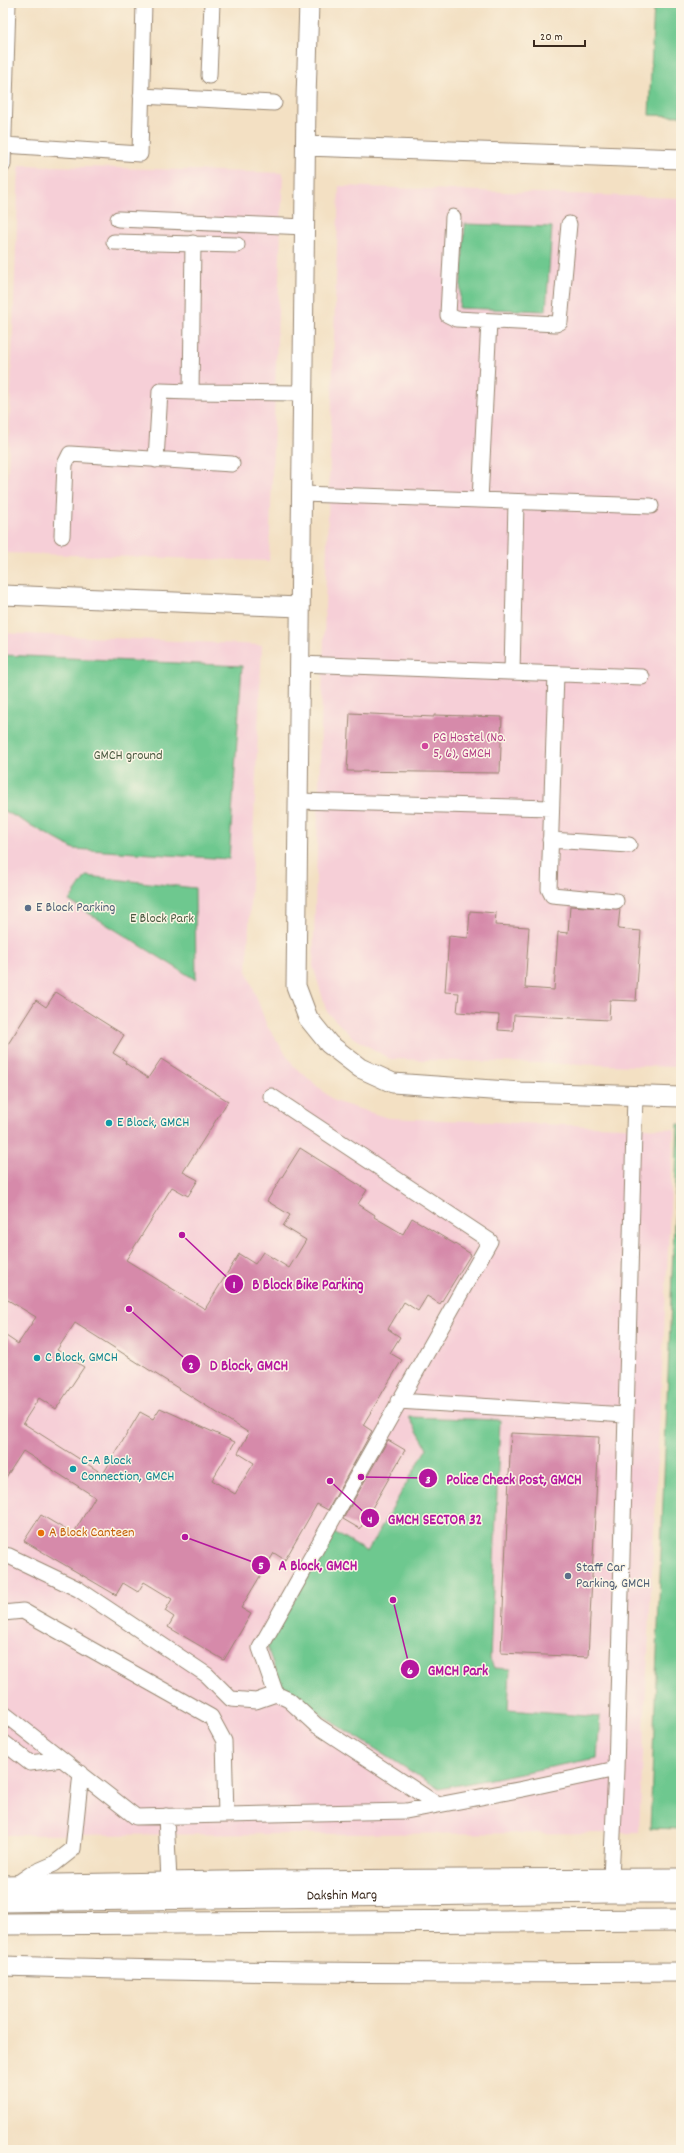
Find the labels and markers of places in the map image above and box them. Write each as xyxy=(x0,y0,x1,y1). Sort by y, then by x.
place label: PG Hostel (No. 5, 6), GMCH xyxy=(433,728,506,764)
marker: PG Hostel (No. 5, 6), GMCH xyxy=(420,741,430,751)
place label: E Block Parking xyxy=(36,898,115,918)
marker: E Block Parking xyxy=(23,903,33,913)
place label: E Block, GMCH xyxy=(117,1113,189,1133)
marker: E Block, GMCH xyxy=(104,1118,114,1128)
callout: B Block Bike Parking xyxy=(224,1270,371,1297)
place label: C Block, GMCH xyxy=(45,1348,118,1368)
callout: D Block, GMCH xyxy=(181,1351,296,1378)
marker: C Block, GMCH xyxy=(32,1353,42,1363)
place label: C-A Block Connection, GMCH xyxy=(81,1451,175,1487)
marker: C-A Block Connection, GMCH xyxy=(68,1464,78,1474)
callout: Police Check Post, GMCH xyxy=(418,1465,590,1492)
callout: GMCH SECTOR 32 xyxy=(360,1505,490,1532)
place label: A Block Canteen xyxy=(49,1523,135,1543)
marker: A Block Canteen xyxy=(36,1528,46,1538)
callout: A Block, GMCH xyxy=(251,1551,366,1578)
place label: Staff Car Parking, GMCH xyxy=(576,1558,650,1594)
marker: Staff Car Parking, GMCH xyxy=(563,1571,573,1581)
callout: GMCH Park xyxy=(400,1656,496,1683)

